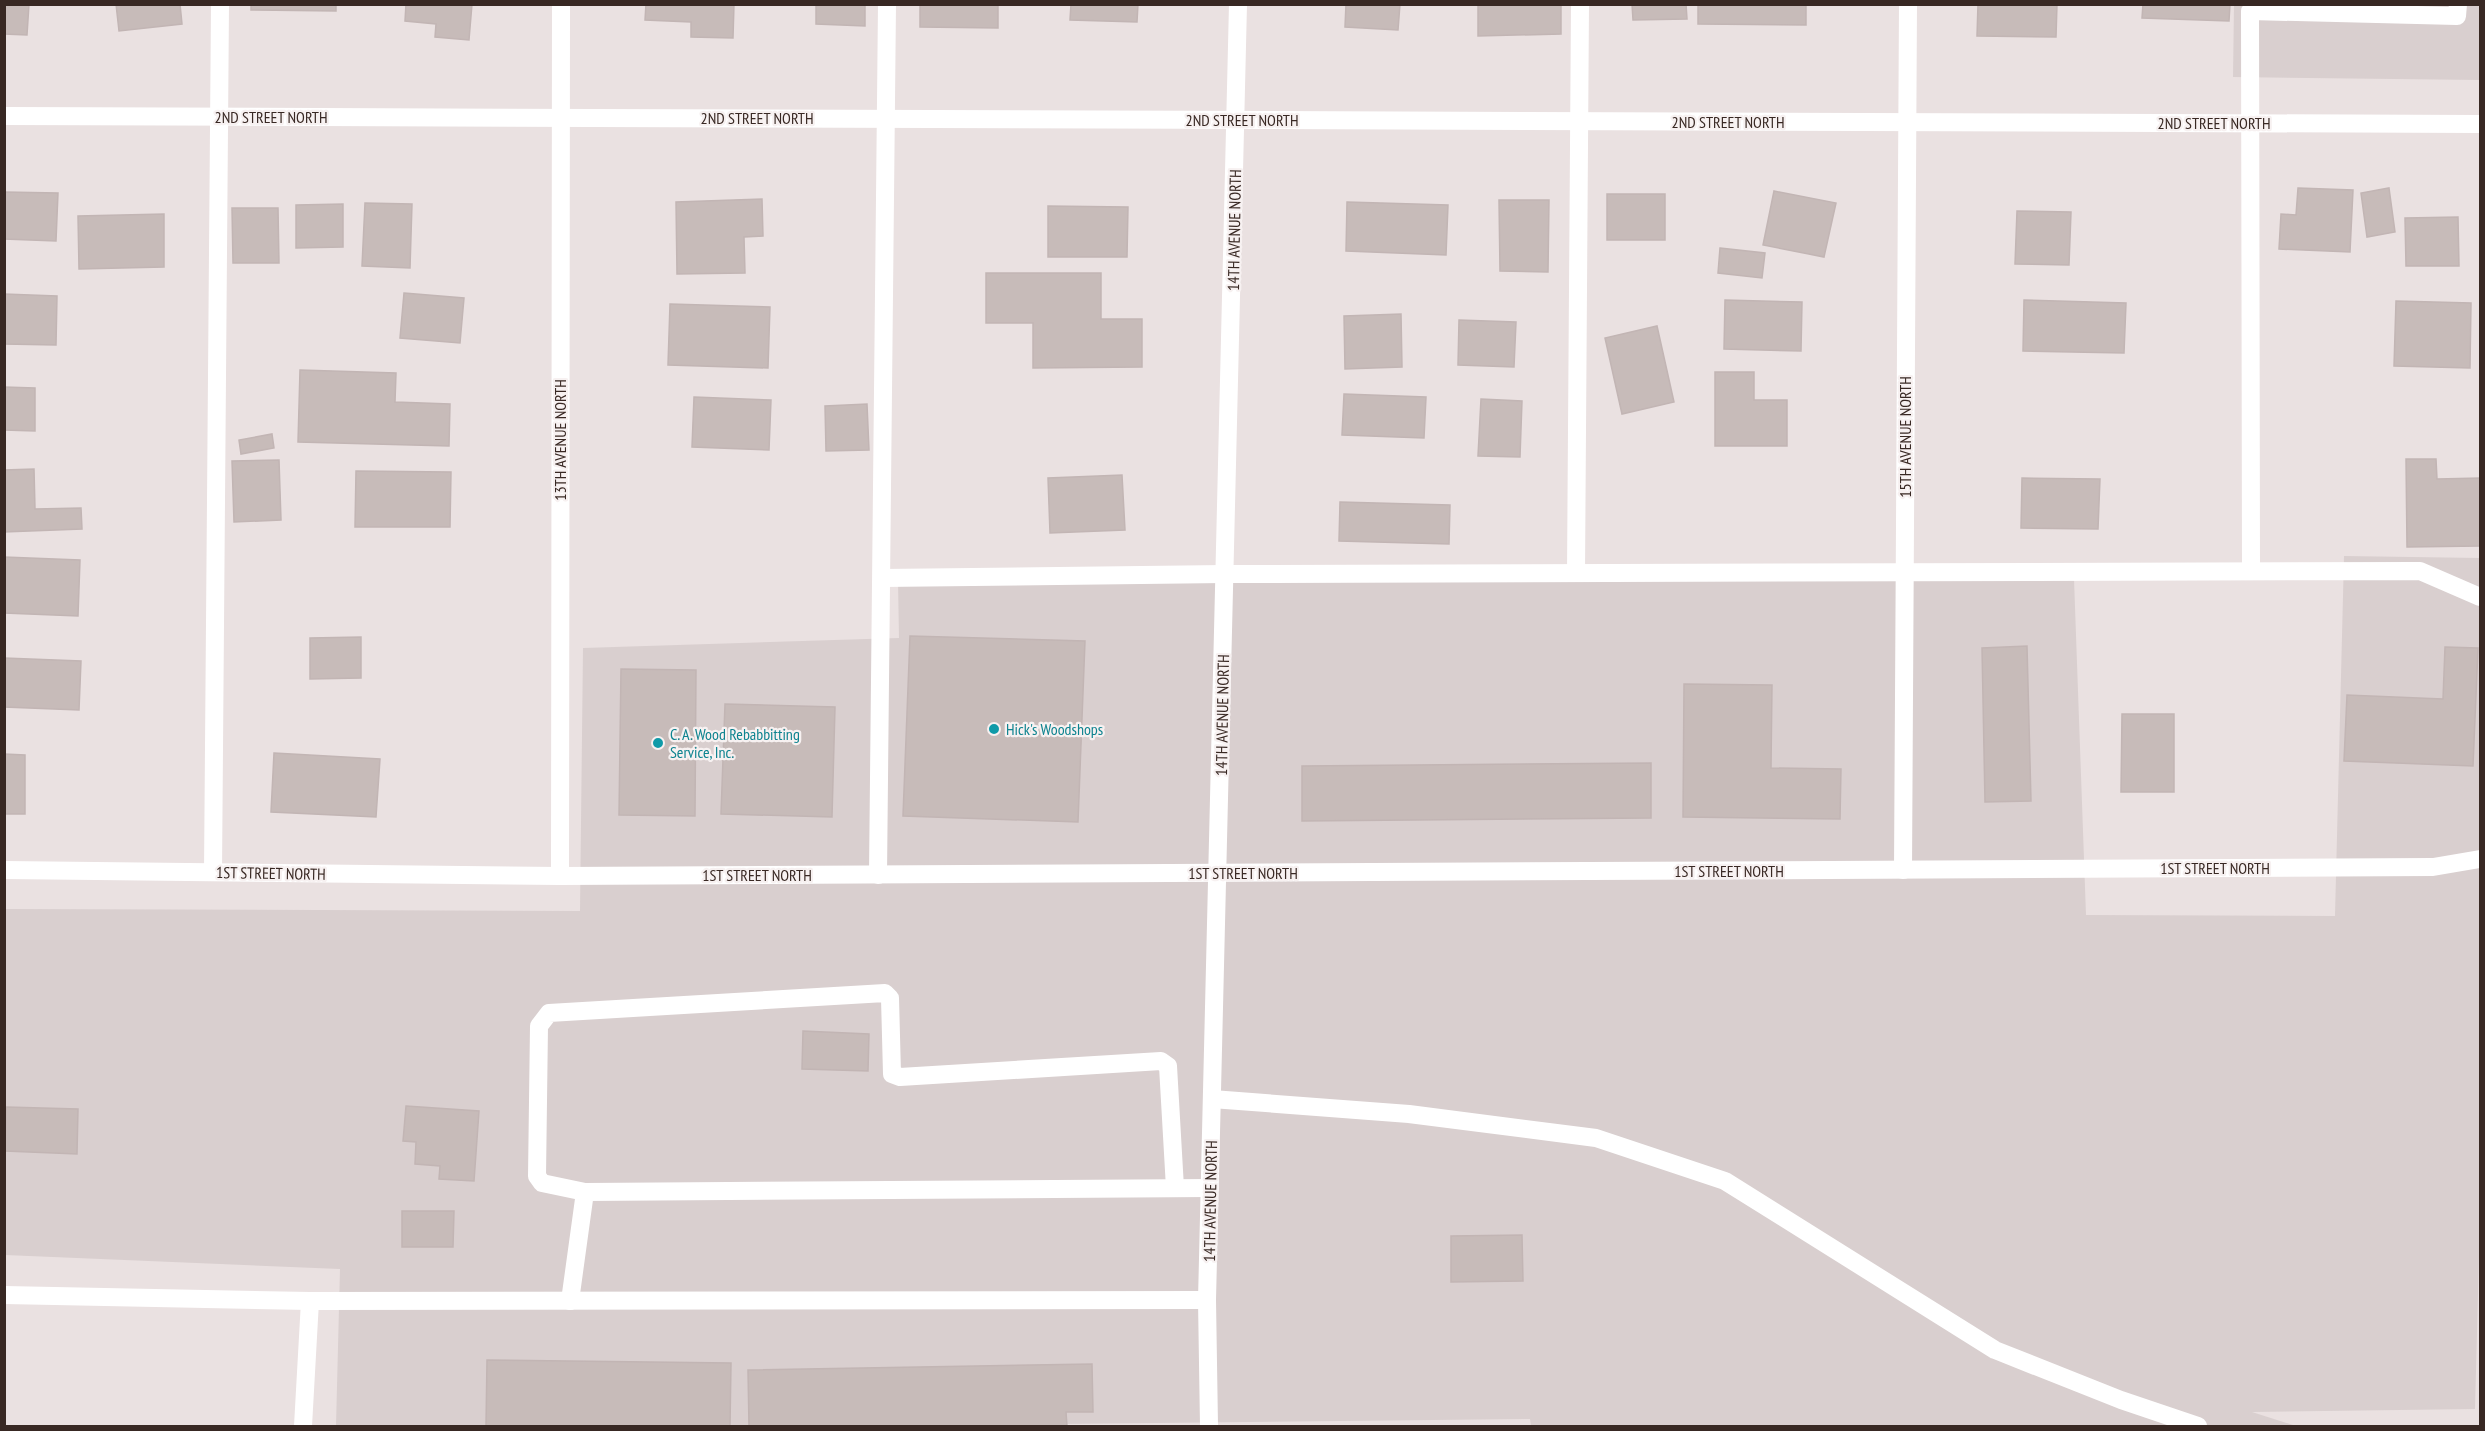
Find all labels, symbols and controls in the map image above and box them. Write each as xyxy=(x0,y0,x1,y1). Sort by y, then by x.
street label: 2ND STREET NORTH xyxy=(214,107,328,127)
street label: 2ND STREET NORTH xyxy=(700,108,814,128)
street label: 2ND STREET NORTH xyxy=(1185,110,1299,130)
street label: 2ND STREET NORTH xyxy=(1671,112,1785,132)
street label: 2ND STREET NORTH xyxy=(2157,113,2271,133)
street label: 14TH AVENUE NORTH xyxy=(1223,169,1245,291)
street label: 15TH AVENUE NORTH xyxy=(1895,376,1915,498)
street label: 13TH AVENUE NORTH xyxy=(550,379,570,501)
street label: 14TH AVENUE NORTH xyxy=(1211,654,1233,776)
place label: Hick's Woodshops xyxy=(1006,719,1103,739)
marker: Hick's Woodshops xyxy=(987,722,1001,736)
place label: C. A. Wood Rebabbitting Service, Inc. xyxy=(670,724,800,762)
marker: C. A. Wood Rebabbitting Service, Inc. xyxy=(651,736,665,750)
street label: 1ST STREET NORTH xyxy=(2160,858,2270,878)
street label: 1ST STREET NORTH xyxy=(1674,861,1784,881)
street label: 1ST STREET NORTH xyxy=(216,862,326,884)
street label: 1ST STREET NORTH xyxy=(1188,863,1298,883)
street label: 1ST STREET NORTH xyxy=(702,865,812,885)
street label: 14TH AVENUE NORTH xyxy=(1199,1140,1221,1262)

